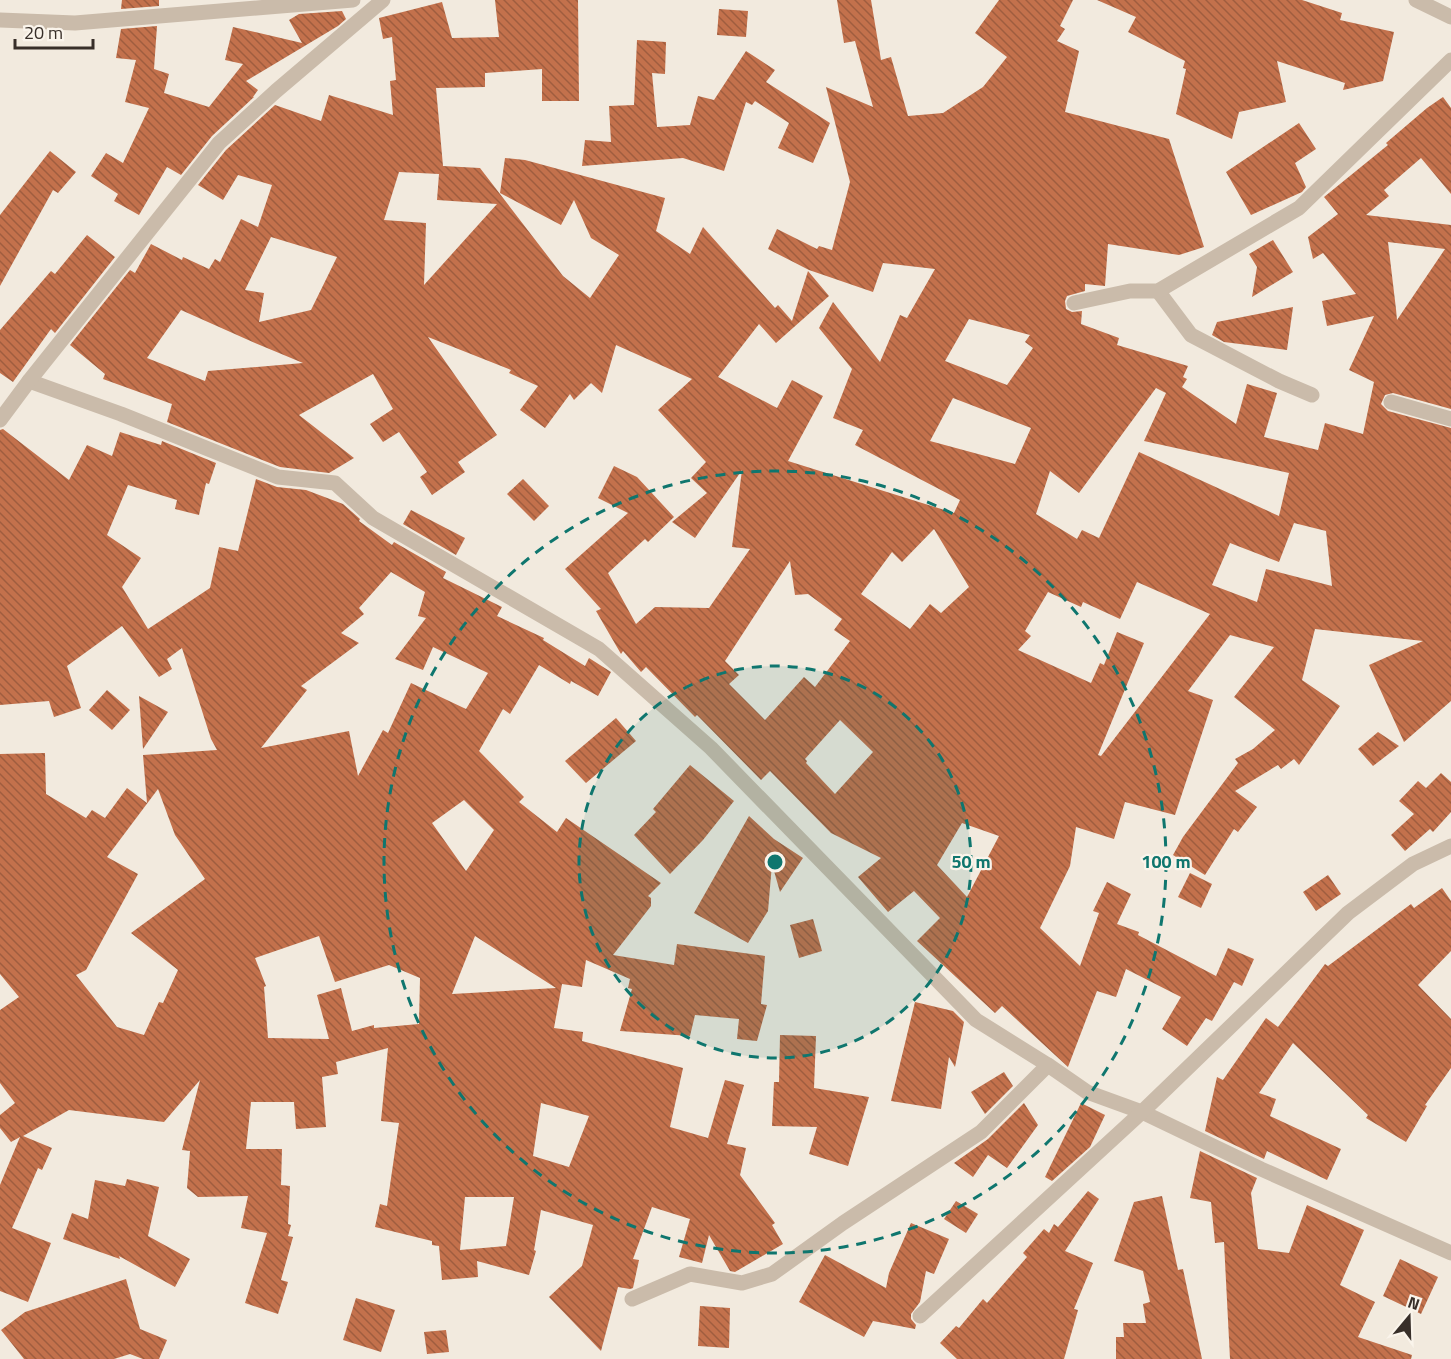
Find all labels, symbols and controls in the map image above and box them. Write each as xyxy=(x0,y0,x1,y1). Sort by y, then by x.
scale bar xyxy=(15,12,93,50)
text: 20 m xyxy=(24,19,63,46)
text: 50 m xyxy=(951,848,991,875)
text: 100 m xyxy=(1141,848,1191,875)
centre of rings xyxy=(765,852,785,872)
north arrow xyxy=(1379,1287,1439,1347)
text: N xyxy=(1405,1290,1423,1316)

